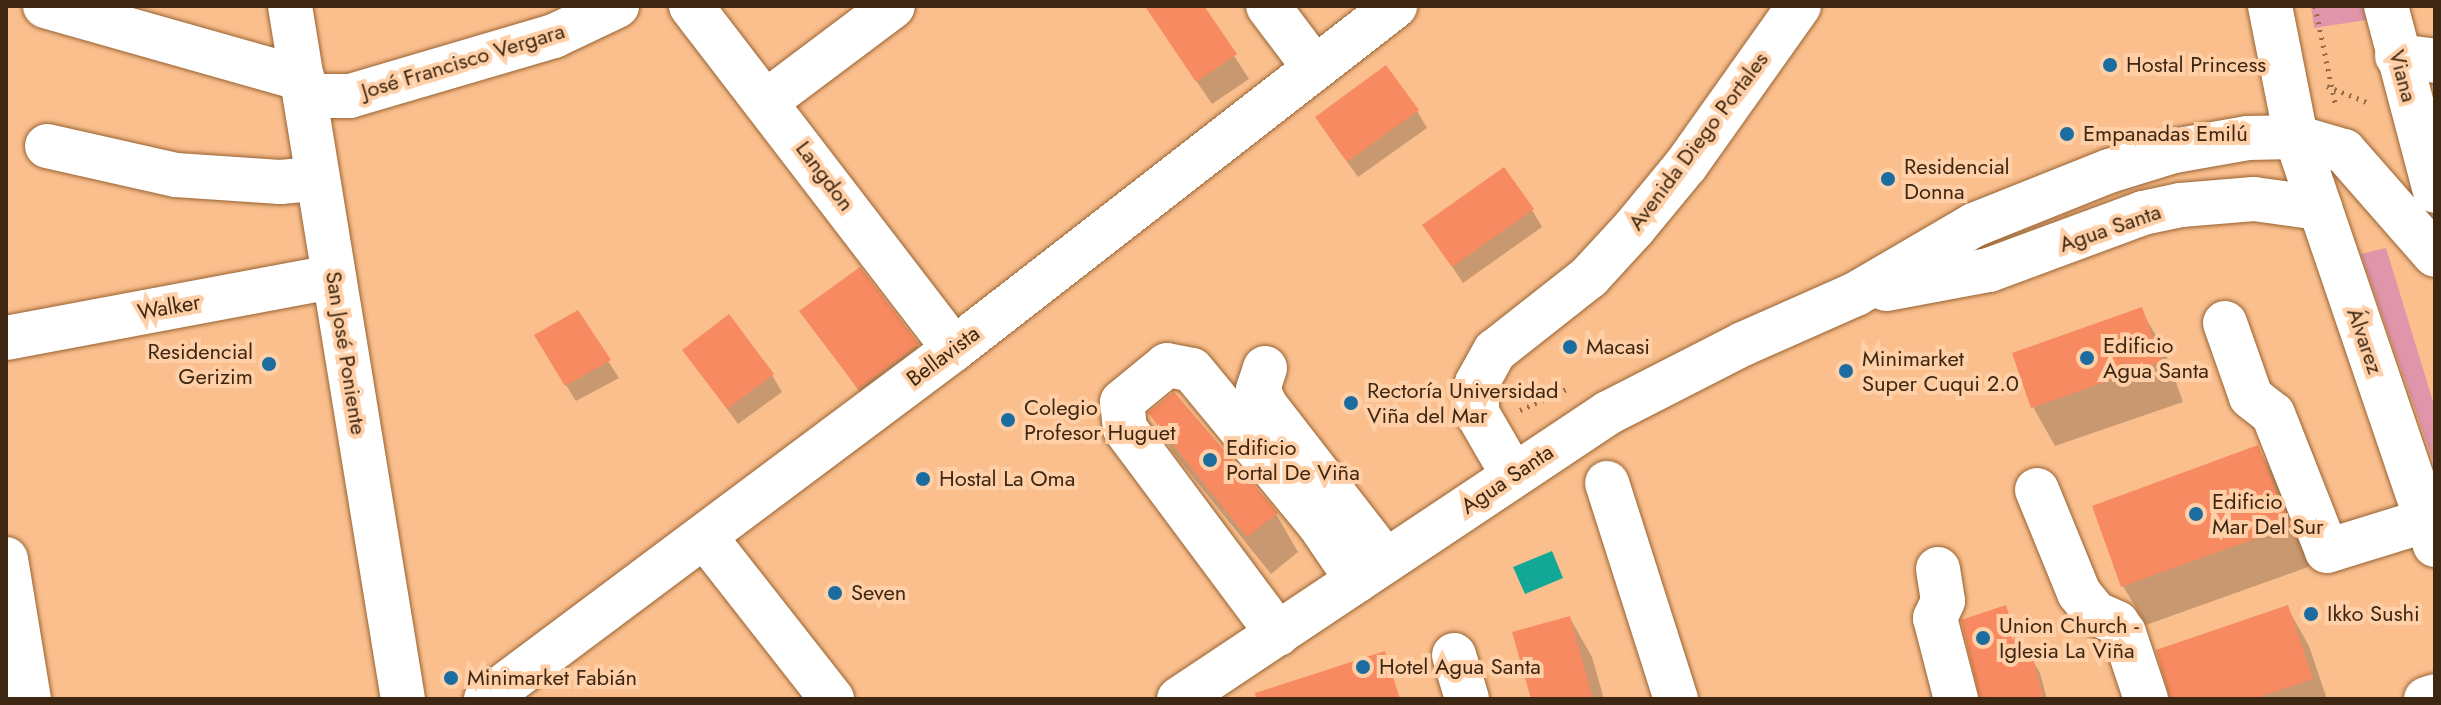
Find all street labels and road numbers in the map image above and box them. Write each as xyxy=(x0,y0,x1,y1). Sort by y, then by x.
street label: José Francisco Vergara xyxy=(358,18,568,104)
street label: Avenida Diego Portales xyxy=(1622,47,1774,235)
street label: Viana xyxy=(2383,47,2423,105)
street label: Langdon xyxy=(790,136,860,216)
street label: Agua Santa xyxy=(2056,198,2164,258)
street label: San José Poniente xyxy=(320,269,372,437)
street label: Walker xyxy=(135,288,203,326)
street label: Álvarez xyxy=(2341,304,2389,378)
street label: Bellavista xyxy=(901,320,985,392)
street label: Agua Santa xyxy=(1456,438,1558,520)

